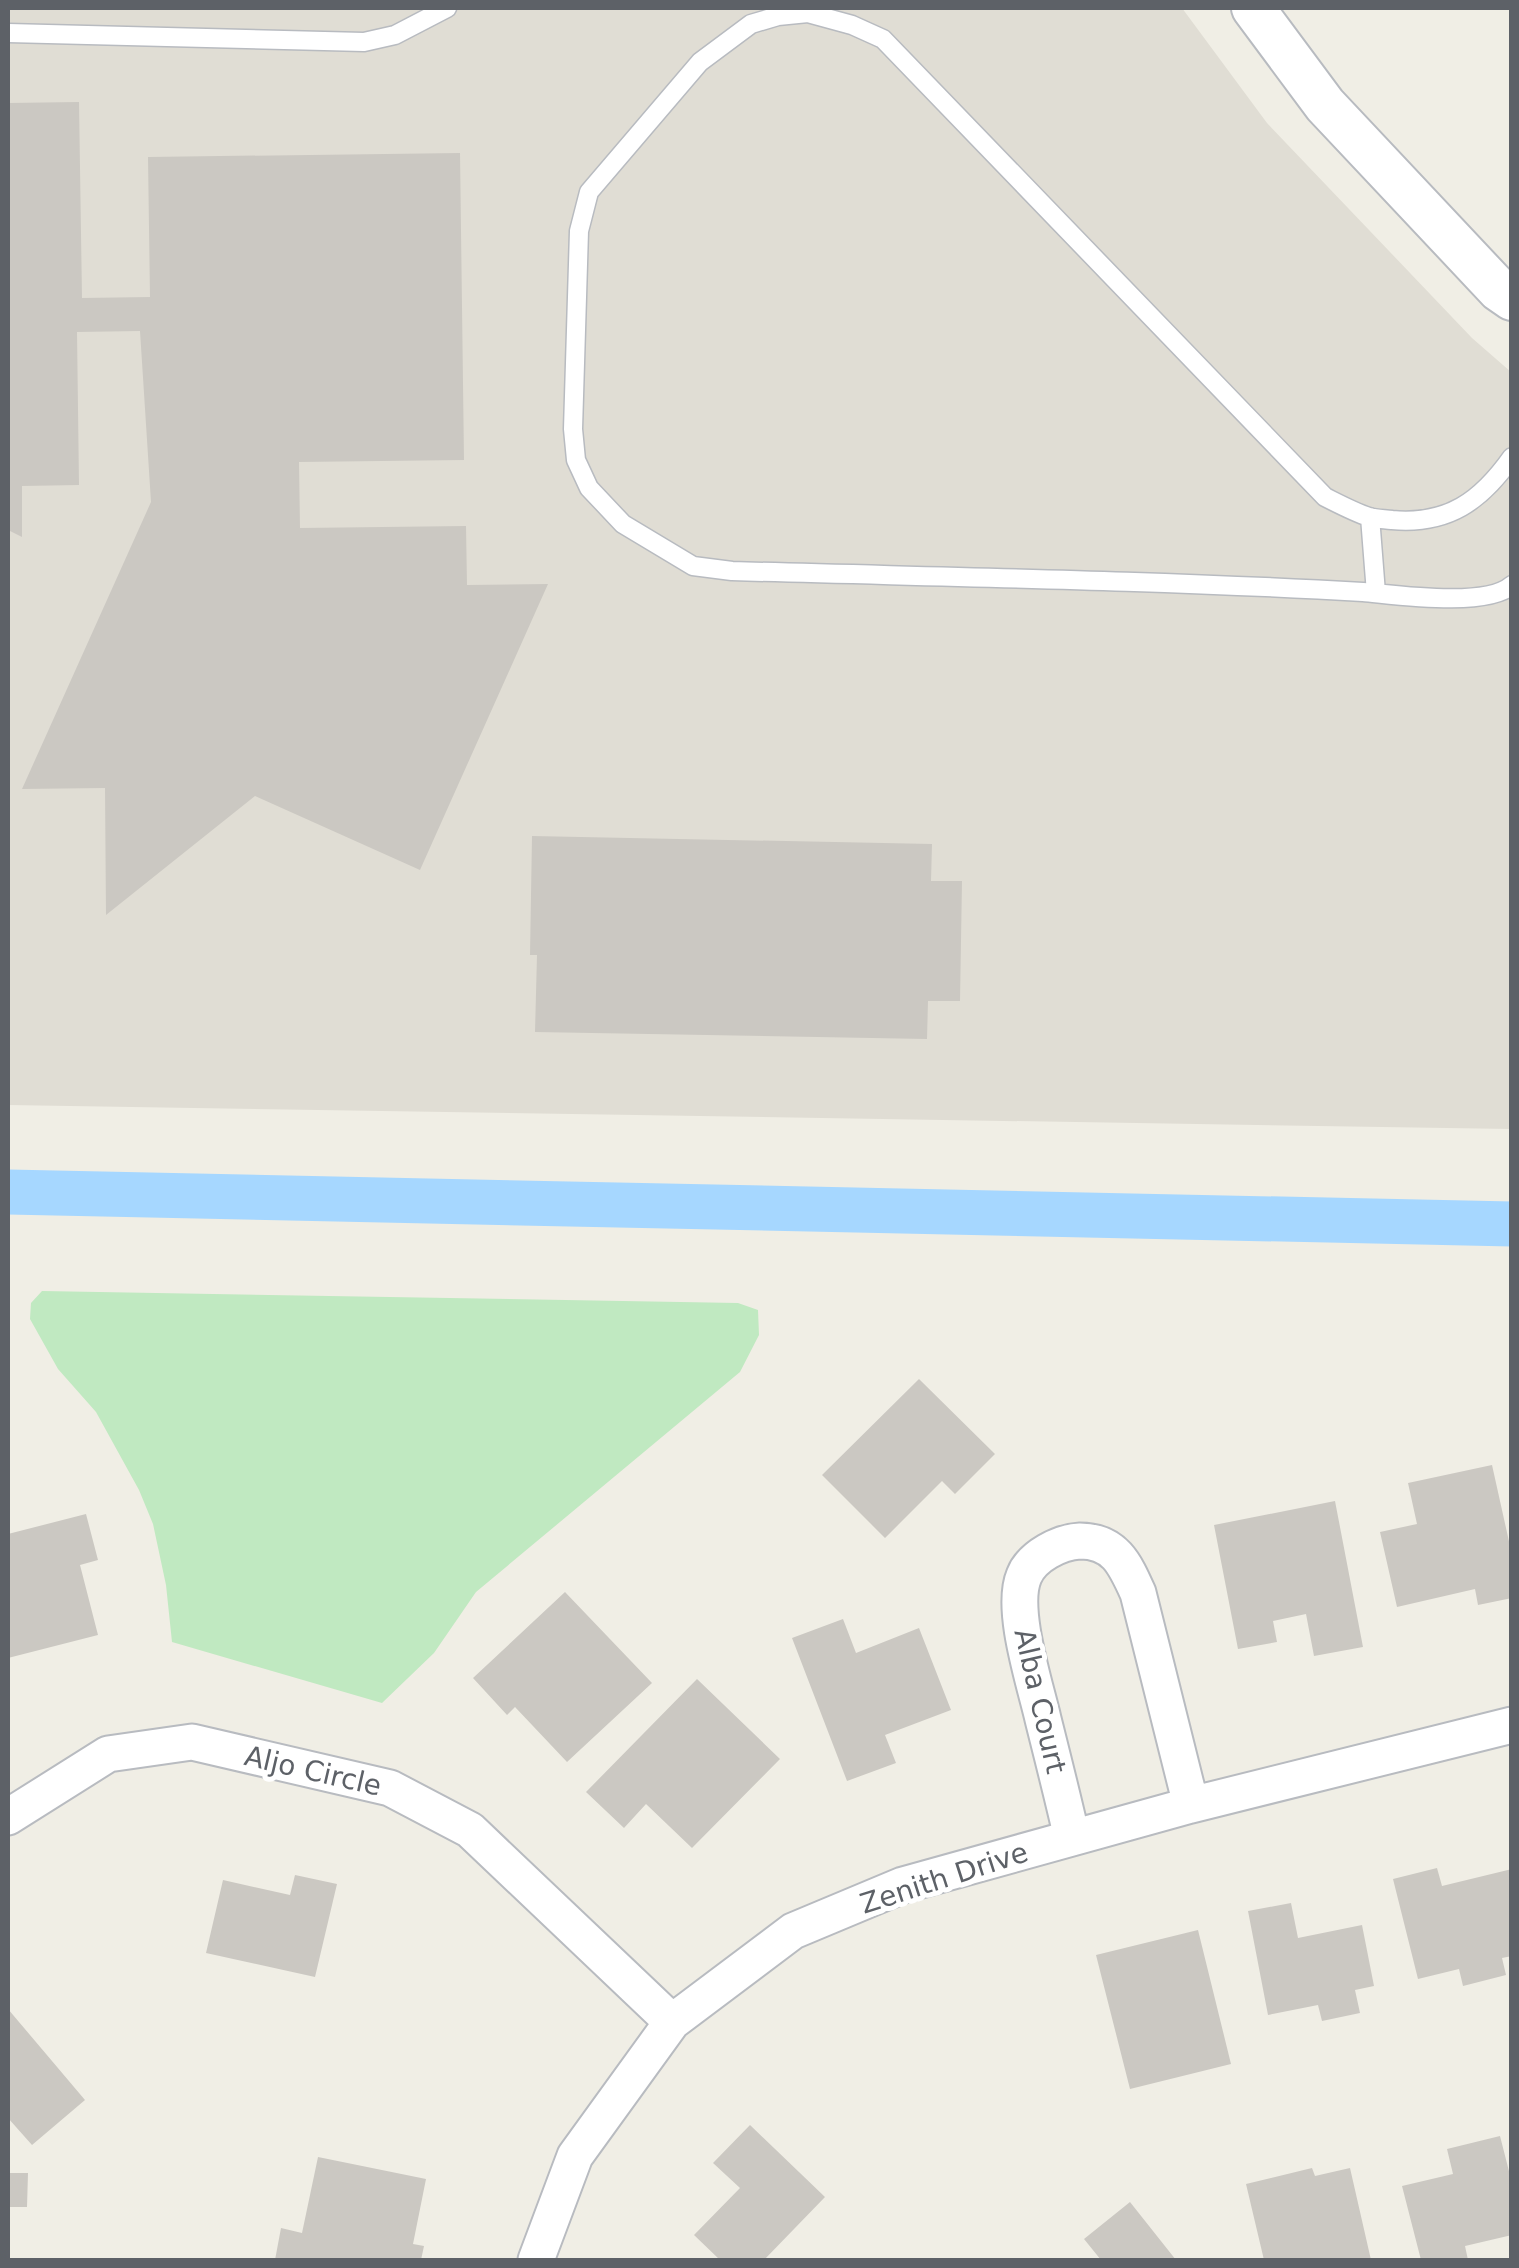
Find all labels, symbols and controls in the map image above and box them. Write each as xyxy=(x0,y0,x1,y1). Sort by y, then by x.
street label: Alba Court xyxy=(1007,1625,1073,1777)
street label: Aljo Circle xyxy=(241,1739,385,1803)
street label: Zenith Drive xyxy=(856,1835,1032,1921)

